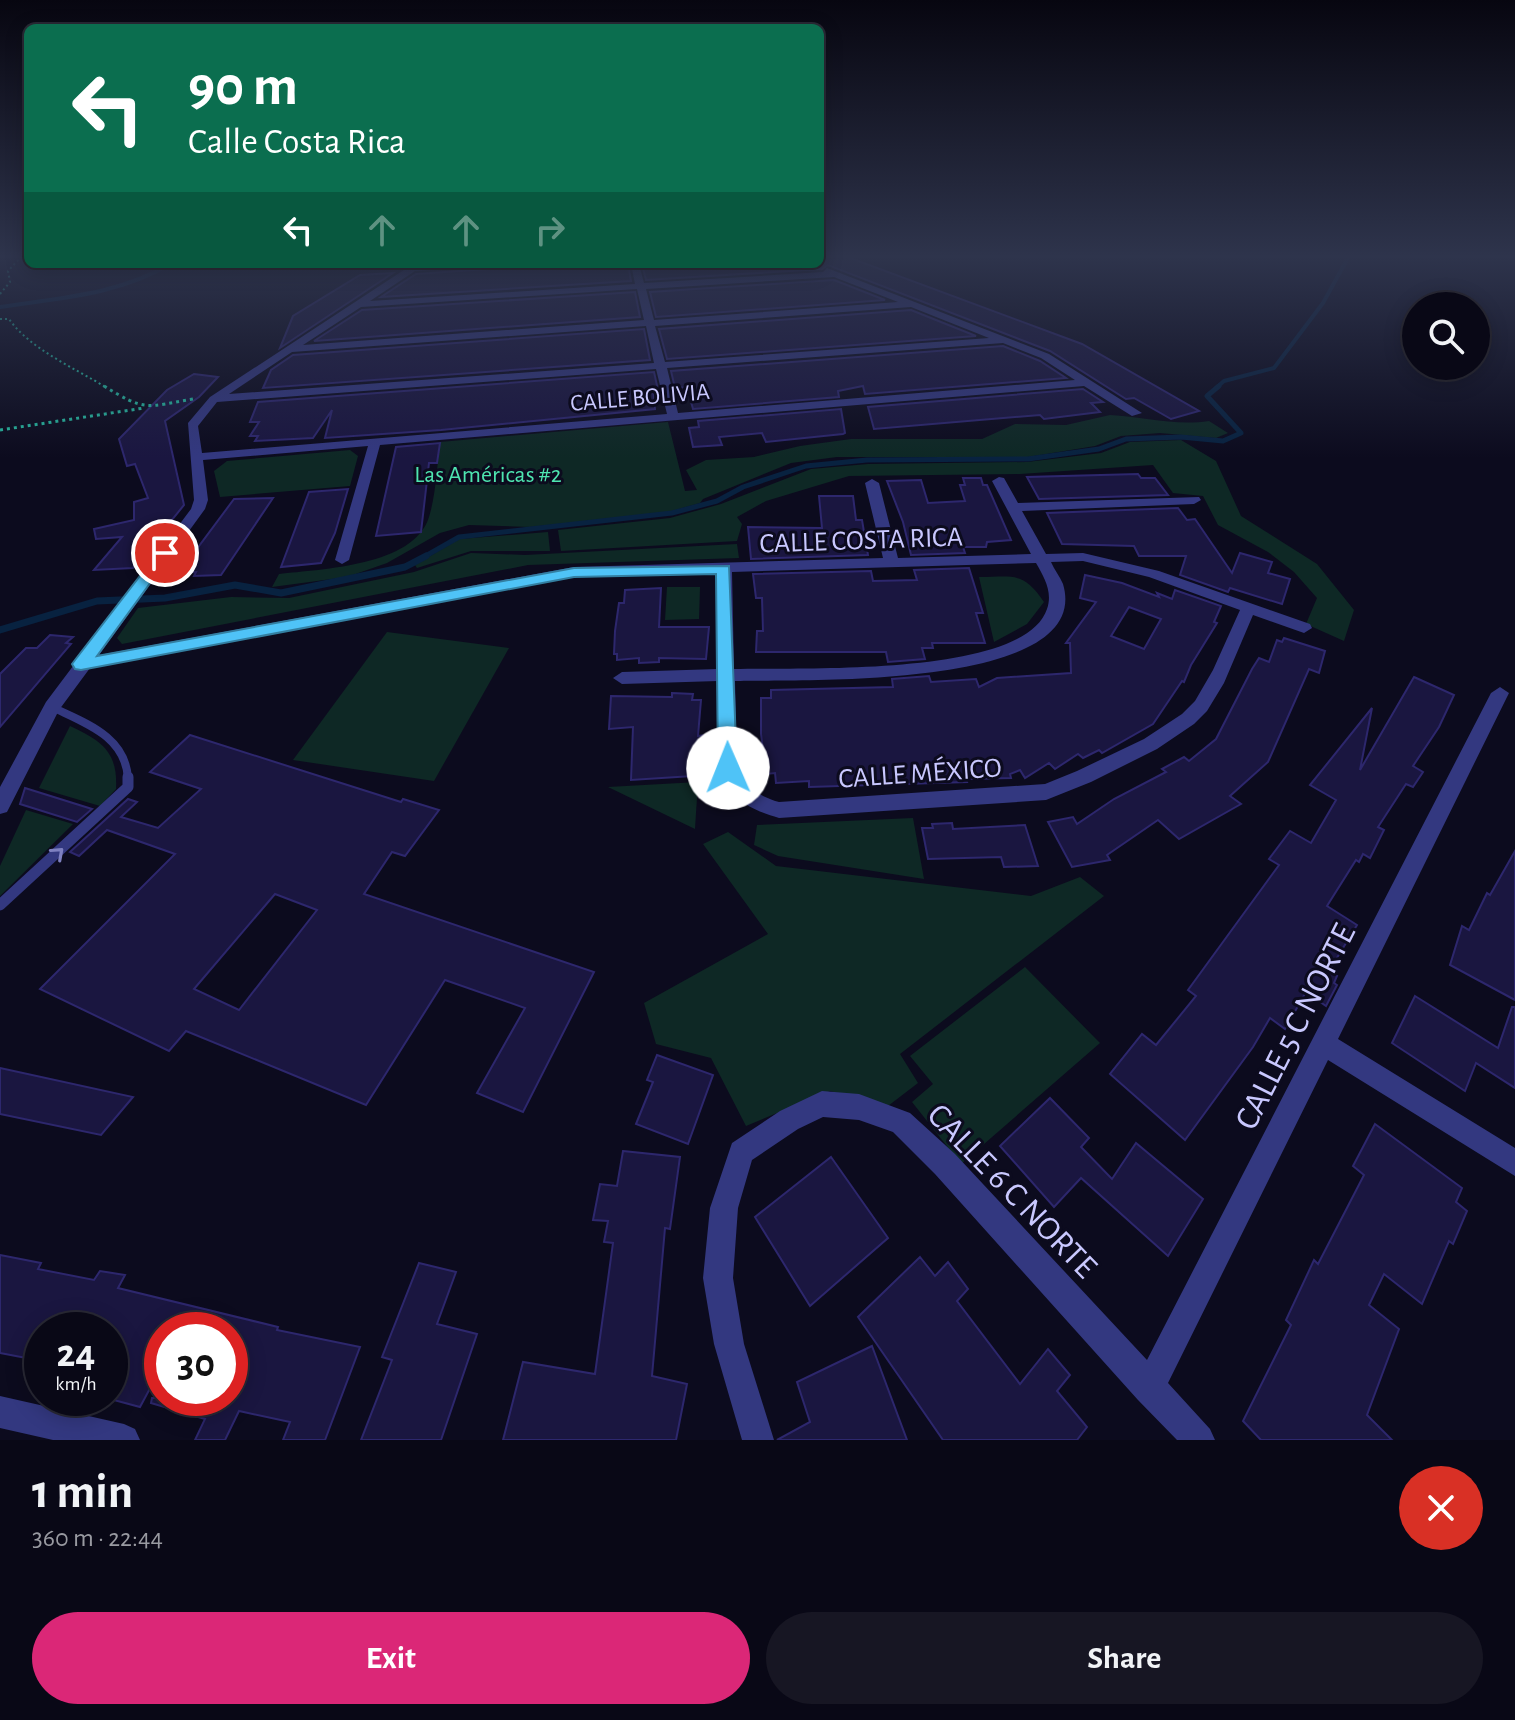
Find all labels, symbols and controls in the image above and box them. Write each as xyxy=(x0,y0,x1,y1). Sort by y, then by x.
icon: left xyxy=(56,56,160,160)
text: 90 m xyxy=(188,59,298,115)
text: Calle Costa Rica xyxy=(188,124,406,160)
icon: left xyxy=(276,208,320,252)
icon: ahead xyxy=(360,208,404,252)
icon: ahead xyxy=(444,208,488,252)
icon: right xyxy=(528,208,572,252)
map controls xyxy=(1402,292,1490,380)
button: search xyxy=(1402,292,1490,380)
street label: CALLE BOLIVIA xyxy=(569,380,711,416)
park label: Las Américas #2 xyxy=(414,463,562,487)
pin xyxy=(131,519,199,587)
street label: CALLE COSTA RICA xyxy=(759,523,963,559)
icon: arrive xyxy=(143,531,187,575)
position arrow xyxy=(686,726,770,810)
street label: CALLE MÉXICO xyxy=(837,751,1003,794)
one-way arrow xyxy=(49,848,64,863)
street label: CALLE 5 C NORTE xyxy=(1229,919,1362,1135)
street label: CALLE 6 C NORTE xyxy=(920,1098,1103,1285)
speed limit sign: 30 xyxy=(144,1312,248,1416)
text: 24 xyxy=(57,1334,95,1374)
text: km/h xyxy=(55,1374,97,1394)
button: close xyxy=(1399,1466,1483,1550)
text: 1 min xyxy=(32,1469,133,1517)
text: 360 m · 22:44 xyxy=(32,1525,163,1551)
button: Exit xyxy=(32,1612,750,1704)
button: Share xyxy=(766,1612,1483,1704)

